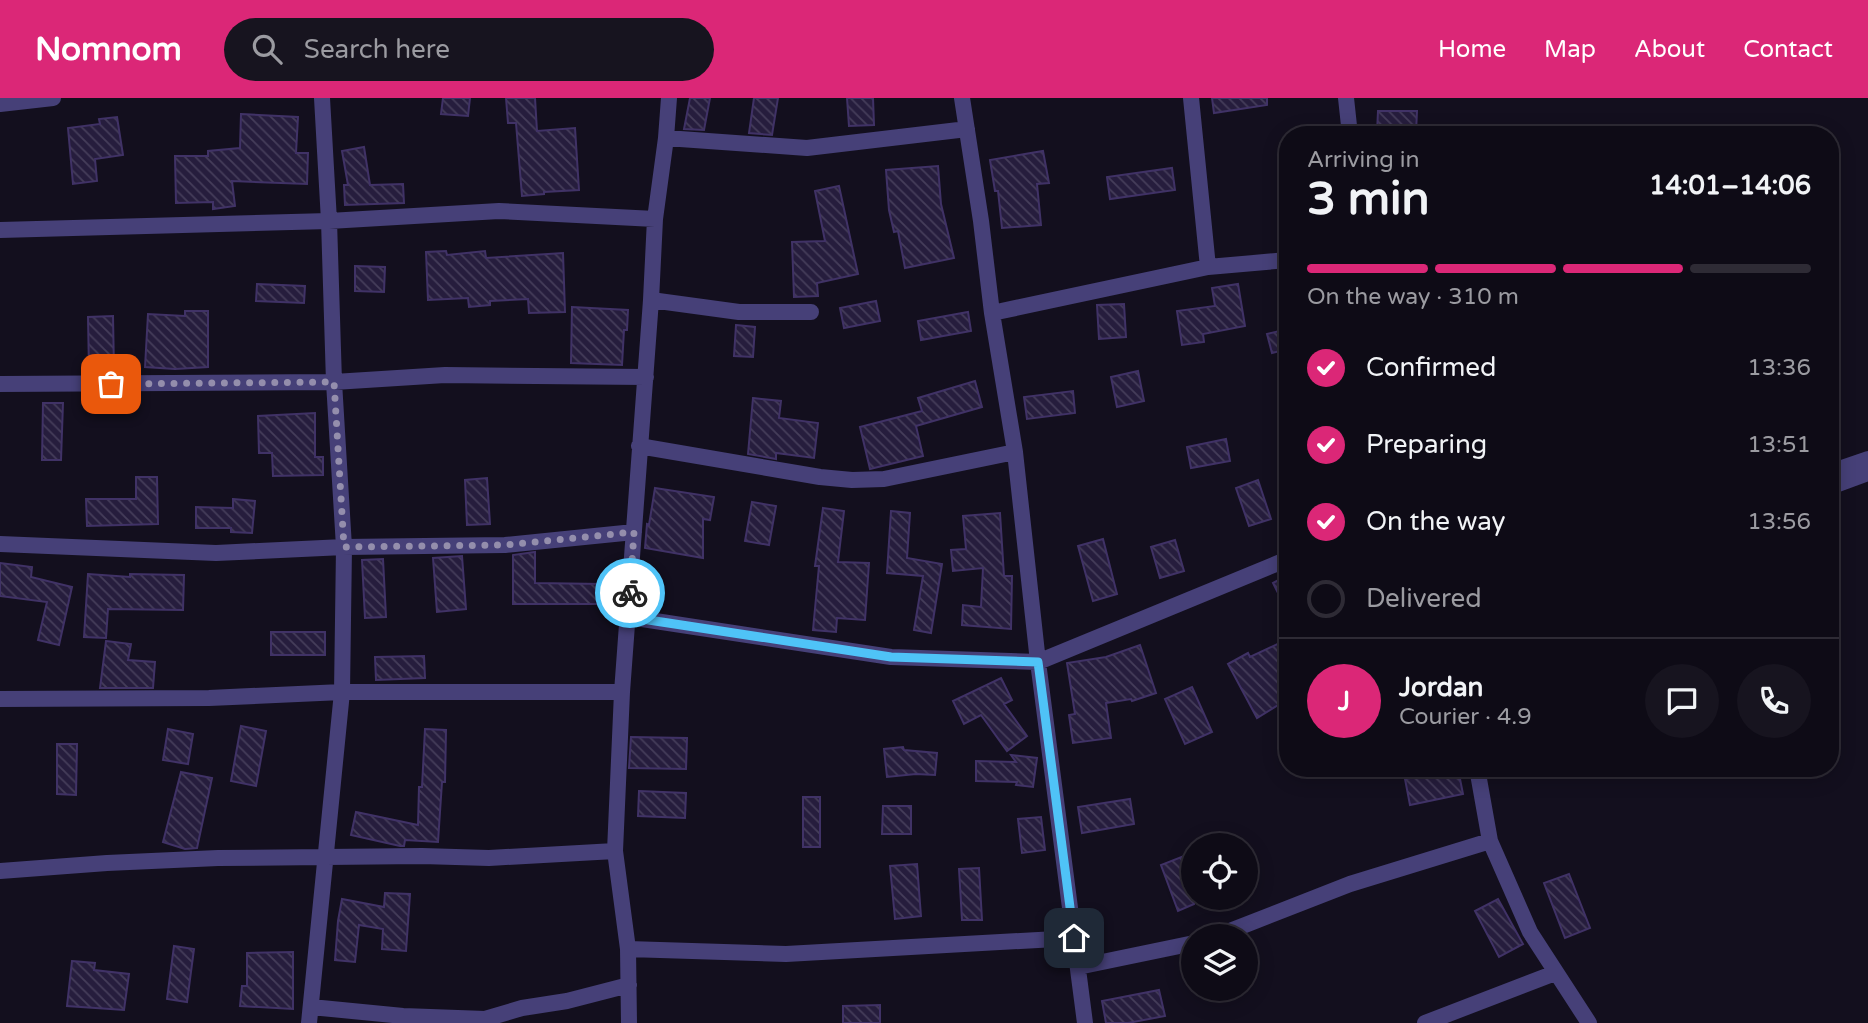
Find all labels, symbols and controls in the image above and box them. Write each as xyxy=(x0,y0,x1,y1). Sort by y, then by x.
search box xyxy=(224,18,714,81)
text: Nomnom xyxy=(35,30,182,69)
icon: search xyxy=(248,30,286,68)
text: Search here xyxy=(304,34,450,65)
text: Home xyxy=(1438,35,1506,64)
text: Map xyxy=(1544,35,1596,64)
text: About xyxy=(1634,35,1705,64)
text: Contact xyxy=(1743,35,1833,64)
text: Arriving in xyxy=(1307,146,1420,174)
text: 14:01–14:06 xyxy=(1649,170,1811,201)
text: 3 min xyxy=(1307,172,1430,227)
text: On the way · 310 m xyxy=(1307,283,1519,311)
icon: check xyxy=(1307,349,1345,387)
text: Confirmed xyxy=(1366,352,1496,383)
pin xyxy=(81,354,141,414)
text: 13:36 xyxy=(1747,354,1811,382)
icon: bag xyxy=(92,365,130,403)
icon: check xyxy=(1307,426,1345,464)
text: Preparing xyxy=(1366,429,1487,460)
text: 13:51 xyxy=(1747,431,1811,459)
icon: check xyxy=(1307,503,1345,541)
text: On the way xyxy=(1366,506,1506,537)
text: 13:56 xyxy=(1747,508,1811,536)
courier xyxy=(595,558,665,628)
icon: bike xyxy=(611,574,649,612)
text: Delivered xyxy=(1366,583,1482,614)
button: chat xyxy=(1645,664,1719,738)
button: phone xyxy=(1737,664,1811,738)
text: Jordan xyxy=(1399,672,1483,703)
text: J xyxy=(1338,686,1350,717)
text: Courier · 4.9 xyxy=(1399,703,1532,731)
map controls xyxy=(1181,833,1258,1001)
button: locate xyxy=(1181,833,1258,910)
pin xyxy=(1044,908,1104,968)
icon: home xyxy=(1055,919,1093,957)
button: layers xyxy=(1181,924,1258,1001)

